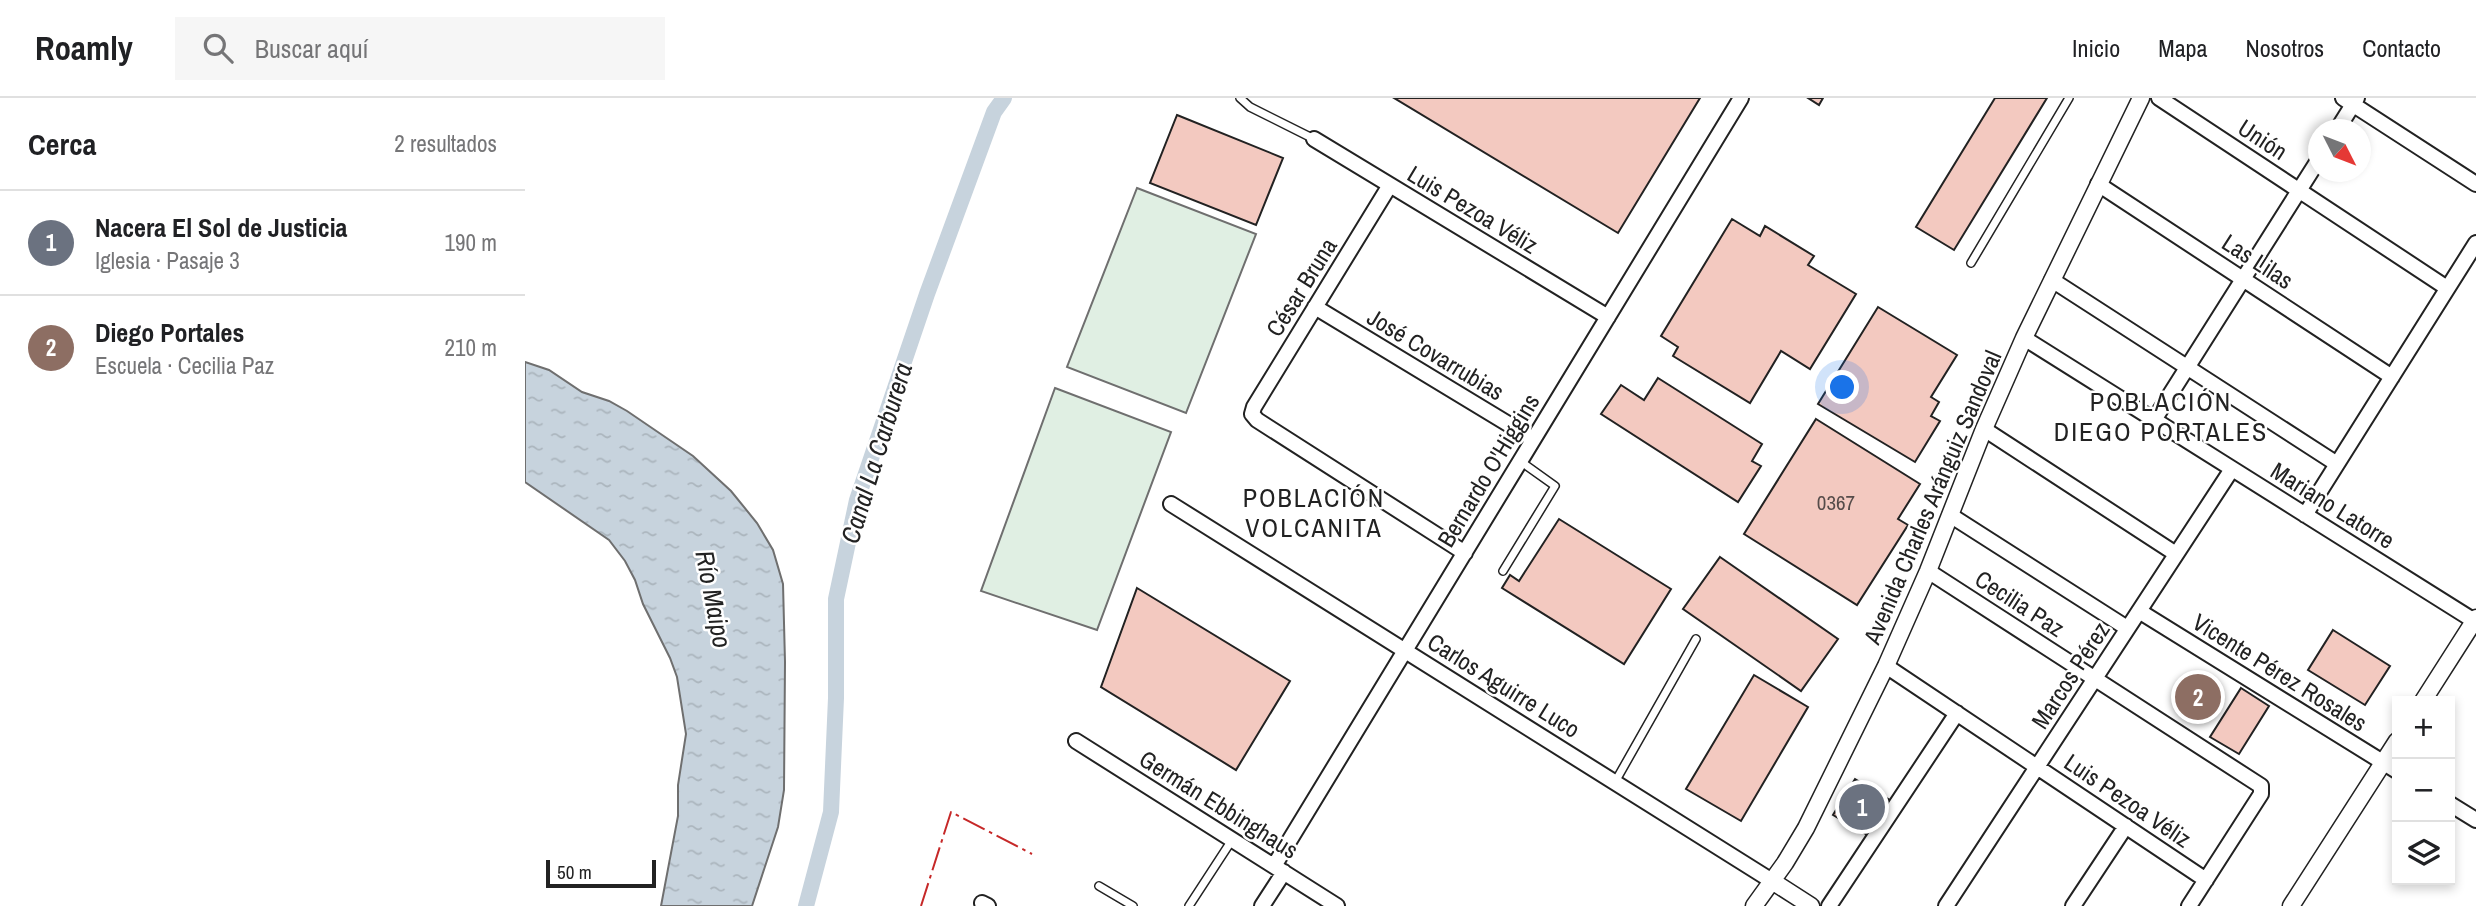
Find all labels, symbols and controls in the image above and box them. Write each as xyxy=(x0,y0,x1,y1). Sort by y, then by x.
search box xyxy=(175,17,665,80)
text: Roamly xyxy=(35,26,133,70)
icon: search xyxy=(199,29,237,67)
text: Buscar aquí xyxy=(255,31,369,66)
text: Inicio xyxy=(2072,32,2120,64)
text: Mapa xyxy=(2158,32,2207,64)
text: Nosotros xyxy=(2245,32,2324,64)
text: Contacto xyxy=(2362,32,2441,64)
street label: Unión xyxy=(2232,111,2294,167)
north arrow xyxy=(2308,119,2371,182)
text: Cerca xyxy=(28,124,96,164)
text: 2 resultados xyxy=(394,128,497,159)
street label: Luis Pezoa Véliz xyxy=(1402,158,1544,261)
text: Nacera El Sol de Justicia xyxy=(95,210,347,245)
street label: Las Lilas xyxy=(2216,226,2300,296)
text: 1 xyxy=(46,227,56,258)
text: 190 m xyxy=(445,227,497,258)
street label: César Bruna xyxy=(1258,232,1344,342)
text: Iglesia · Pasaje 3 xyxy=(95,245,240,276)
street label: José Covarrubias xyxy=(1362,301,1510,407)
text: Diego Portales xyxy=(95,315,244,350)
text: 2 xyxy=(46,332,56,363)
text: 210 m xyxy=(445,332,497,363)
street label: Avenida Charles Aránguiz Sandoval xyxy=(1855,345,2008,650)
text: Escuela · Cecilia Paz xyxy=(95,350,274,381)
water label: Canal La Carburera xyxy=(832,358,920,548)
your location xyxy=(1825,370,1859,404)
district label: POBLACIÓN DIEGO PORTALES xyxy=(2054,384,2268,449)
street label: Bernardo O'Higgins xyxy=(1430,387,1546,553)
street label: Mariano Latorre xyxy=(2265,454,2401,556)
district label: POBLACIÓN VOLCANITA xyxy=(1243,480,1385,545)
house number: 0367 xyxy=(1817,488,1855,517)
water label: Río Maipo xyxy=(687,547,741,651)
street label: Cecilia Paz xyxy=(1969,562,2071,644)
street label: Vicente Pérez Rosales xyxy=(2187,605,2373,739)
street label: Marcos Pérez xyxy=(2024,615,2117,735)
street label: Carlos Aguirre Luco xyxy=(1422,625,1586,745)
pin: 2 xyxy=(2175,671,2221,723)
map controls xyxy=(2392,696,2455,885)
button: + xyxy=(2392,696,2455,759)
street label: Germán Ebbinghaus xyxy=(1134,742,1304,866)
street label: Luis Pezoa Véliz xyxy=(2058,746,2198,854)
button: − xyxy=(2392,759,2455,822)
pin: 1 xyxy=(1839,781,1885,833)
button: layers xyxy=(2392,822,2455,885)
scale bar xyxy=(546,857,656,889)
text: 50 m xyxy=(557,859,592,885)

